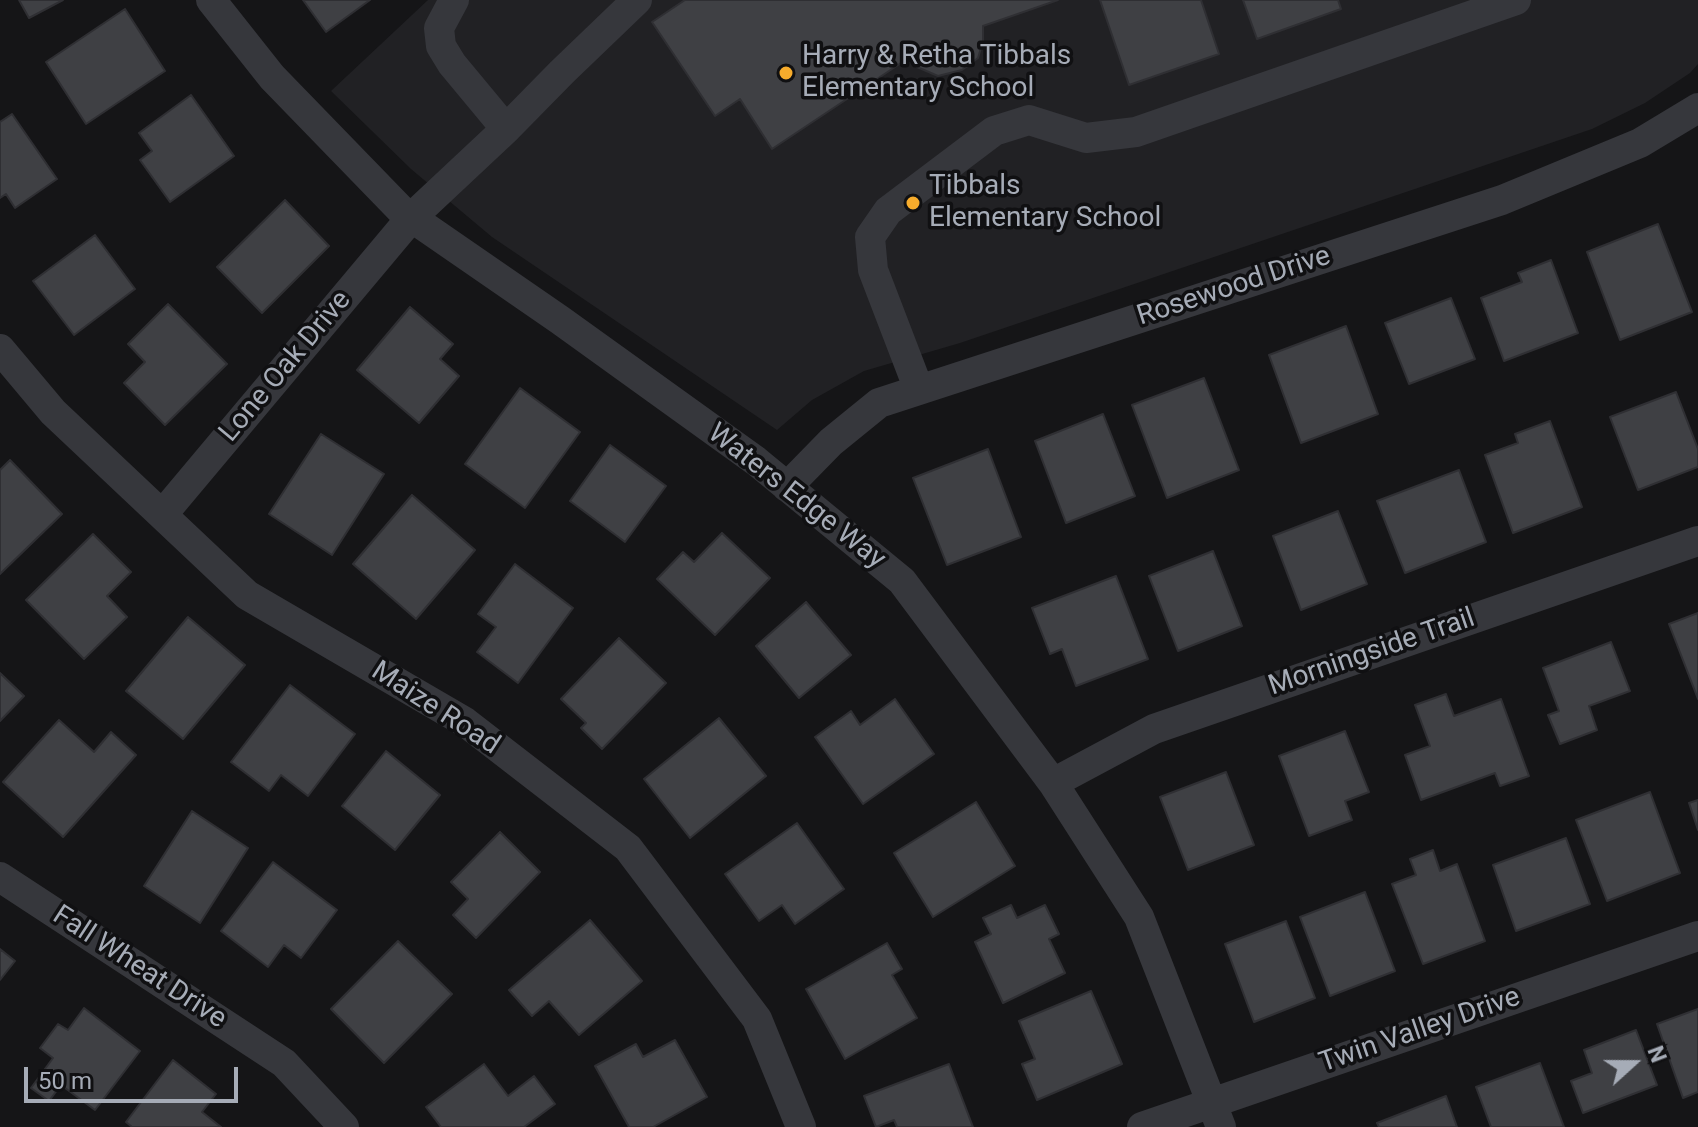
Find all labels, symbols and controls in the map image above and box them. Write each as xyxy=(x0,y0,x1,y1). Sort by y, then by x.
place label: Harry & Retha Tibbals Elementary School xyxy=(802,40,1071,106)
marker: Harry & Retha Tibbals Elementary School xyxy=(777,64,795,82)
place label: Tibbals Elementary School xyxy=(929,170,1161,236)
marker: Tibbals Elementary School xyxy=(904,194,922,212)
street label: Rosewood Drive xyxy=(1133,240,1335,334)
street label: Lone Oak Drive xyxy=(213,285,359,449)
street label: Waters Edge Way xyxy=(700,417,892,577)
street label: Morningside Trail xyxy=(1265,602,1479,704)
street label: Maize Road xyxy=(365,655,505,763)
street label: Fall Wheat Drive xyxy=(46,899,232,1037)
street label: Twin Valley Drive xyxy=(1315,981,1525,1081)
north arrow xyxy=(1594,1023,1674,1103)
text: N xyxy=(1642,1042,1671,1066)
scale bar xyxy=(28,1051,242,1101)
text: 50 m xyxy=(38,1067,92,1095)

